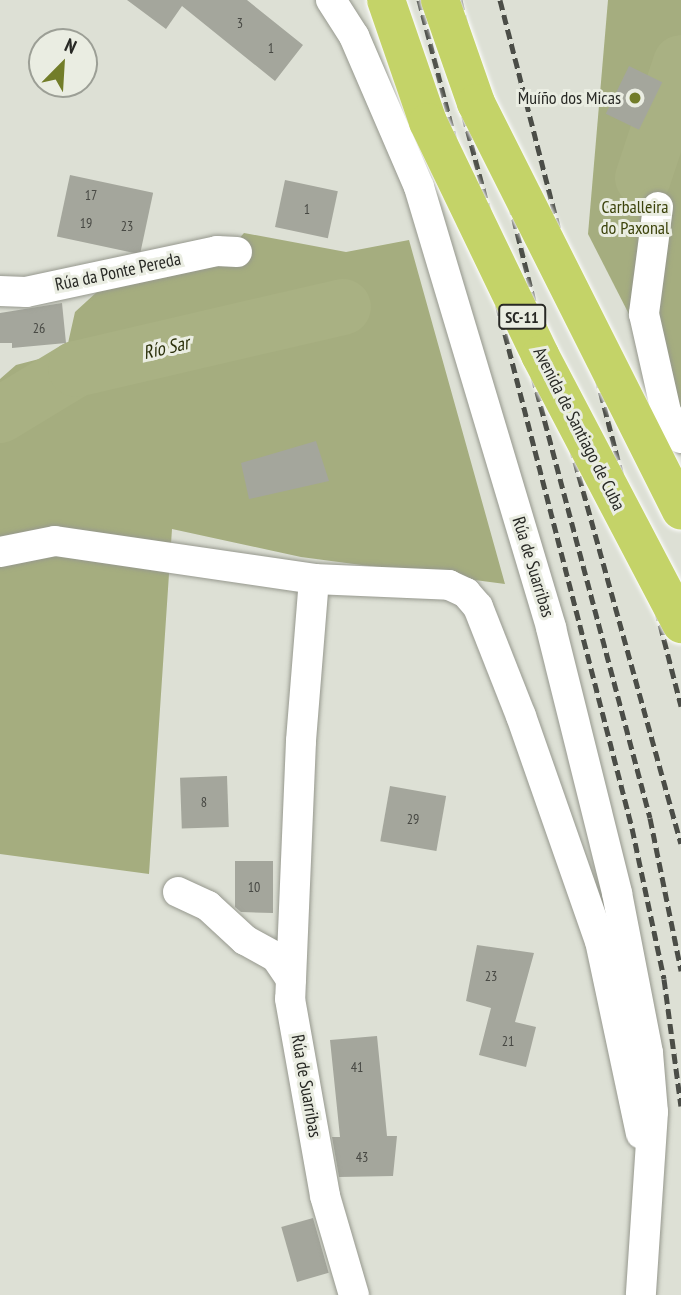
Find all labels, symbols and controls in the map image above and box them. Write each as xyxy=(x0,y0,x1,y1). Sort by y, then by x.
house number: 3 xyxy=(237,15,243,31)
north arrow xyxy=(28,28,98,98)
text: N xyxy=(61,33,80,59)
house number: 1 xyxy=(268,40,274,56)
place label: Muíño dos Micas xyxy=(518,87,621,109)
marker: Muíño dos Micas xyxy=(627,90,643,106)
house number: 17 xyxy=(85,187,97,203)
park label: Carballeira do Paxonal xyxy=(601,197,669,240)
house number: 1 xyxy=(304,201,310,217)
house number: 19 xyxy=(80,215,92,231)
house number: 23 xyxy=(121,218,133,234)
street label: Rúa da Ponte Pereda xyxy=(53,248,183,296)
road number: SC-11 xyxy=(498,304,546,330)
house number: 26 xyxy=(33,320,45,336)
water label: Río Sar xyxy=(141,332,191,364)
street label: Avenida de Santiago de Cuba xyxy=(528,344,630,514)
street label: Rúa de Suarribas xyxy=(507,514,559,620)
house number: 8 xyxy=(201,794,207,810)
house number: 29 xyxy=(407,811,419,827)
house number: 10 xyxy=(248,879,260,895)
house number: 23 xyxy=(485,968,497,984)
street label: Rúa de Suarribas xyxy=(286,1033,326,1139)
house number: 21 xyxy=(502,1033,514,1049)
house number: 41 xyxy=(351,1059,363,1075)
house number: 43 xyxy=(356,1149,368,1165)

